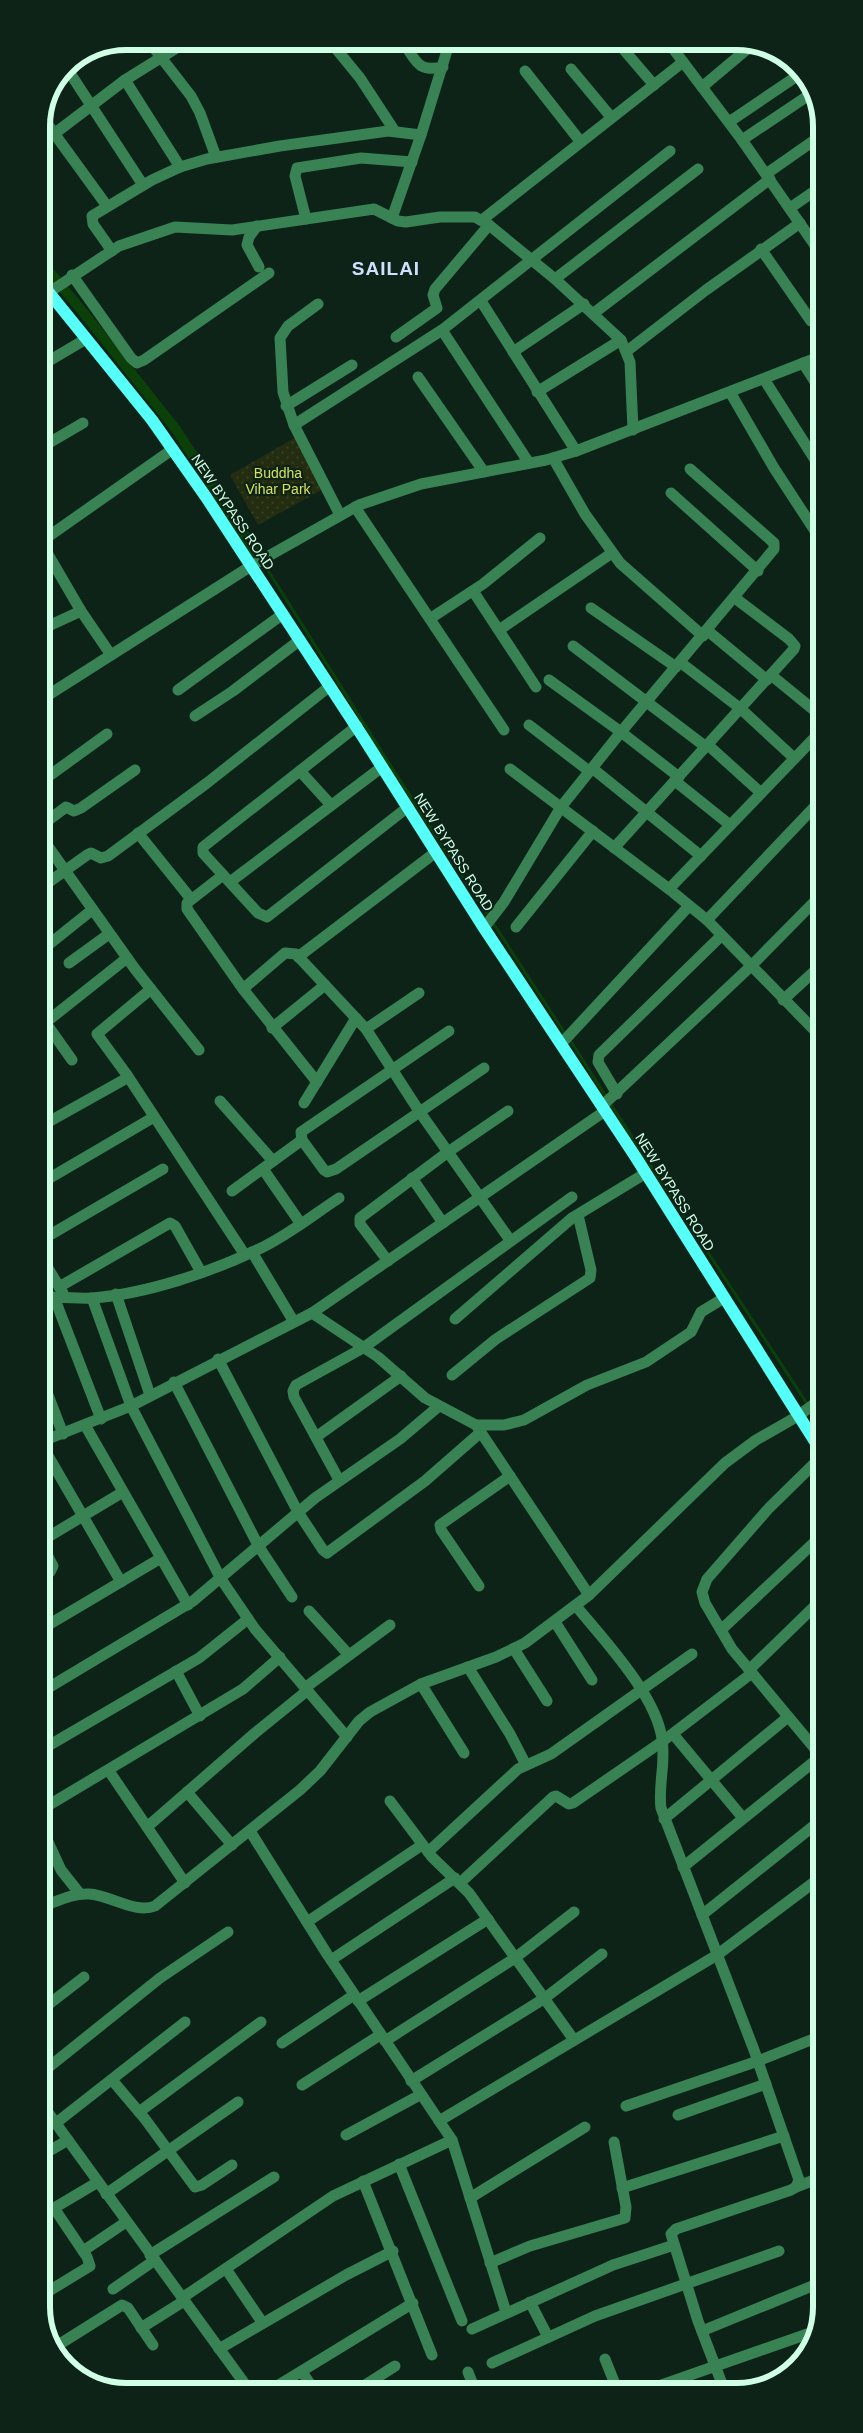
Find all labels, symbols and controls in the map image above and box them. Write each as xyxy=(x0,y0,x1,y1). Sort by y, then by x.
district label: SAILAI xyxy=(352,258,420,279)
street label: NEW BYPASS ROAD xyxy=(188,451,278,573)
park label: Buddha Vihar Park xyxy=(245,465,312,497)
street label: NEW BYPASS ROAD xyxy=(411,790,497,914)
street label: NEW BYPASS ROAD xyxy=(632,1130,718,1254)

